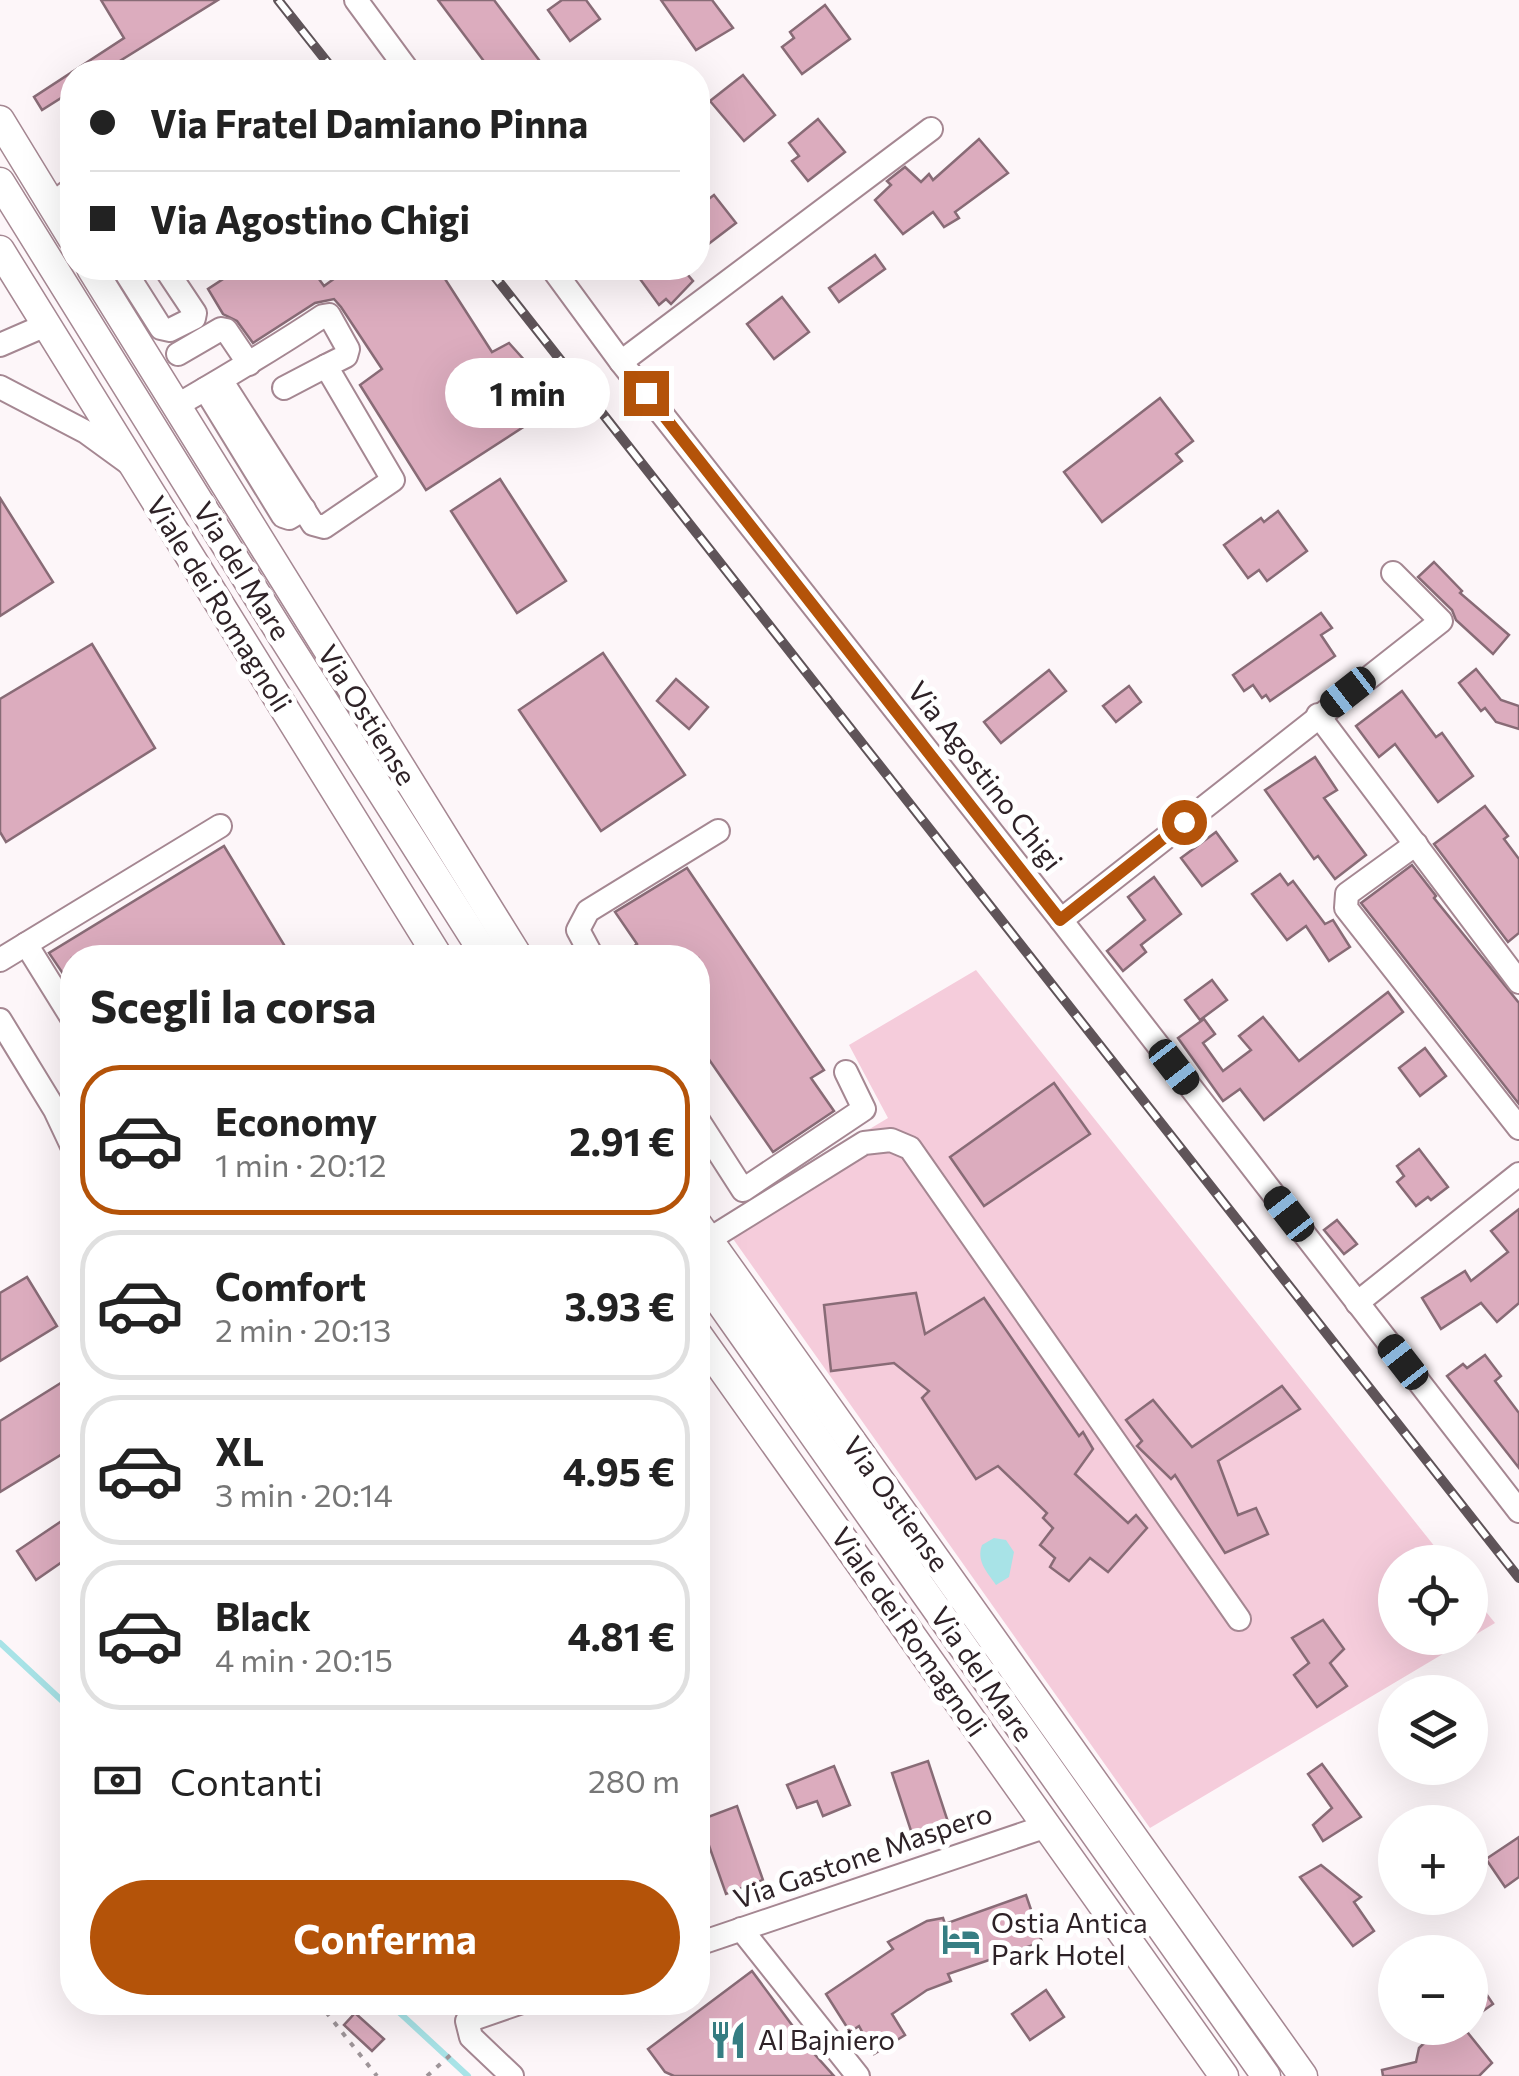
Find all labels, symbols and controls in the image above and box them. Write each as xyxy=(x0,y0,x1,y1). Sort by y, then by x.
text: Via Fratel Damiano Pinna xyxy=(150,99,588,146)
text: Via Agostino Chigi xyxy=(150,195,470,242)
callout: 1 min xyxy=(446,358,611,428)
route end xyxy=(624,371,669,416)
text: 1 min xyxy=(490,373,565,413)
street label: Viale dei Romagnoli xyxy=(140,489,300,718)
street label: Via del Mare xyxy=(187,495,299,646)
street label: Via Ostiense xyxy=(311,638,424,791)
car xyxy=(1315,662,1381,722)
street label: Via Agostino Chigi xyxy=(901,674,1070,877)
route start xyxy=(1162,800,1207,845)
text: Scegli la corsa xyxy=(90,977,377,1032)
car xyxy=(1144,1034,1204,1100)
icon: car xyxy=(95,1095,185,1185)
text: Economy xyxy=(215,1097,377,1144)
text: 2.91 € xyxy=(569,1117,675,1164)
text: 1 min · 20:12 xyxy=(215,1144,387,1184)
car xyxy=(1259,1181,1319,1247)
icon: car xyxy=(95,1260,185,1350)
text: Comfort xyxy=(215,1262,366,1309)
text: 3.93 € xyxy=(565,1282,675,1329)
text: 2 min · 20:13 xyxy=(215,1309,391,1349)
car xyxy=(1373,1329,1433,1395)
icon: car xyxy=(95,1425,185,1515)
text: XL xyxy=(215,1427,264,1474)
street label: Via Ostiense xyxy=(836,1429,957,1578)
text: 4.95 € xyxy=(563,1447,675,1494)
text: 3 min · 20:14 xyxy=(215,1474,393,1514)
street label: Viale dei Romagnoli xyxy=(825,1520,995,1743)
map controls xyxy=(1378,1545,1488,2045)
button: locate xyxy=(1378,1545,1488,1655)
icon: car xyxy=(95,1590,185,1680)
text: Black xyxy=(215,1592,311,1639)
street label: Via del Mare xyxy=(924,1600,1042,1747)
text: 4.81 € xyxy=(568,1612,675,1659)
text: 4 min · 20:15 xyxy=(215,1639,393,1679)
button: layers xyxy=(1378,1675,1488,1785)
icon: cash xyxy=(90,1753,145,1808)
text: Contanti xyxy=(170,1757,323,1804)
text: 280 m xyxy=(588,1760,680,1800)
street label: Via Gastone Maspero xyxy=(729,1795,996,1915)
button: + xyxy=(1378,1805,1488,1915)
button: Conferma xyxy=(90,1880,680,1995)
place label: Ostia Antica Park Hotel xyxy=(991,1905,1148,1971)
hotel icon: Ostia Antica Park Hotel xyxy=(940,1918,982,1960)
button: − xyxy=(1378,1935,1488,2045)
restaurant icon: Al Bajniero xyxy=(707,2019,749,2061)
place label: Al Bajniero xyxy=(758,2022,895,2056)

